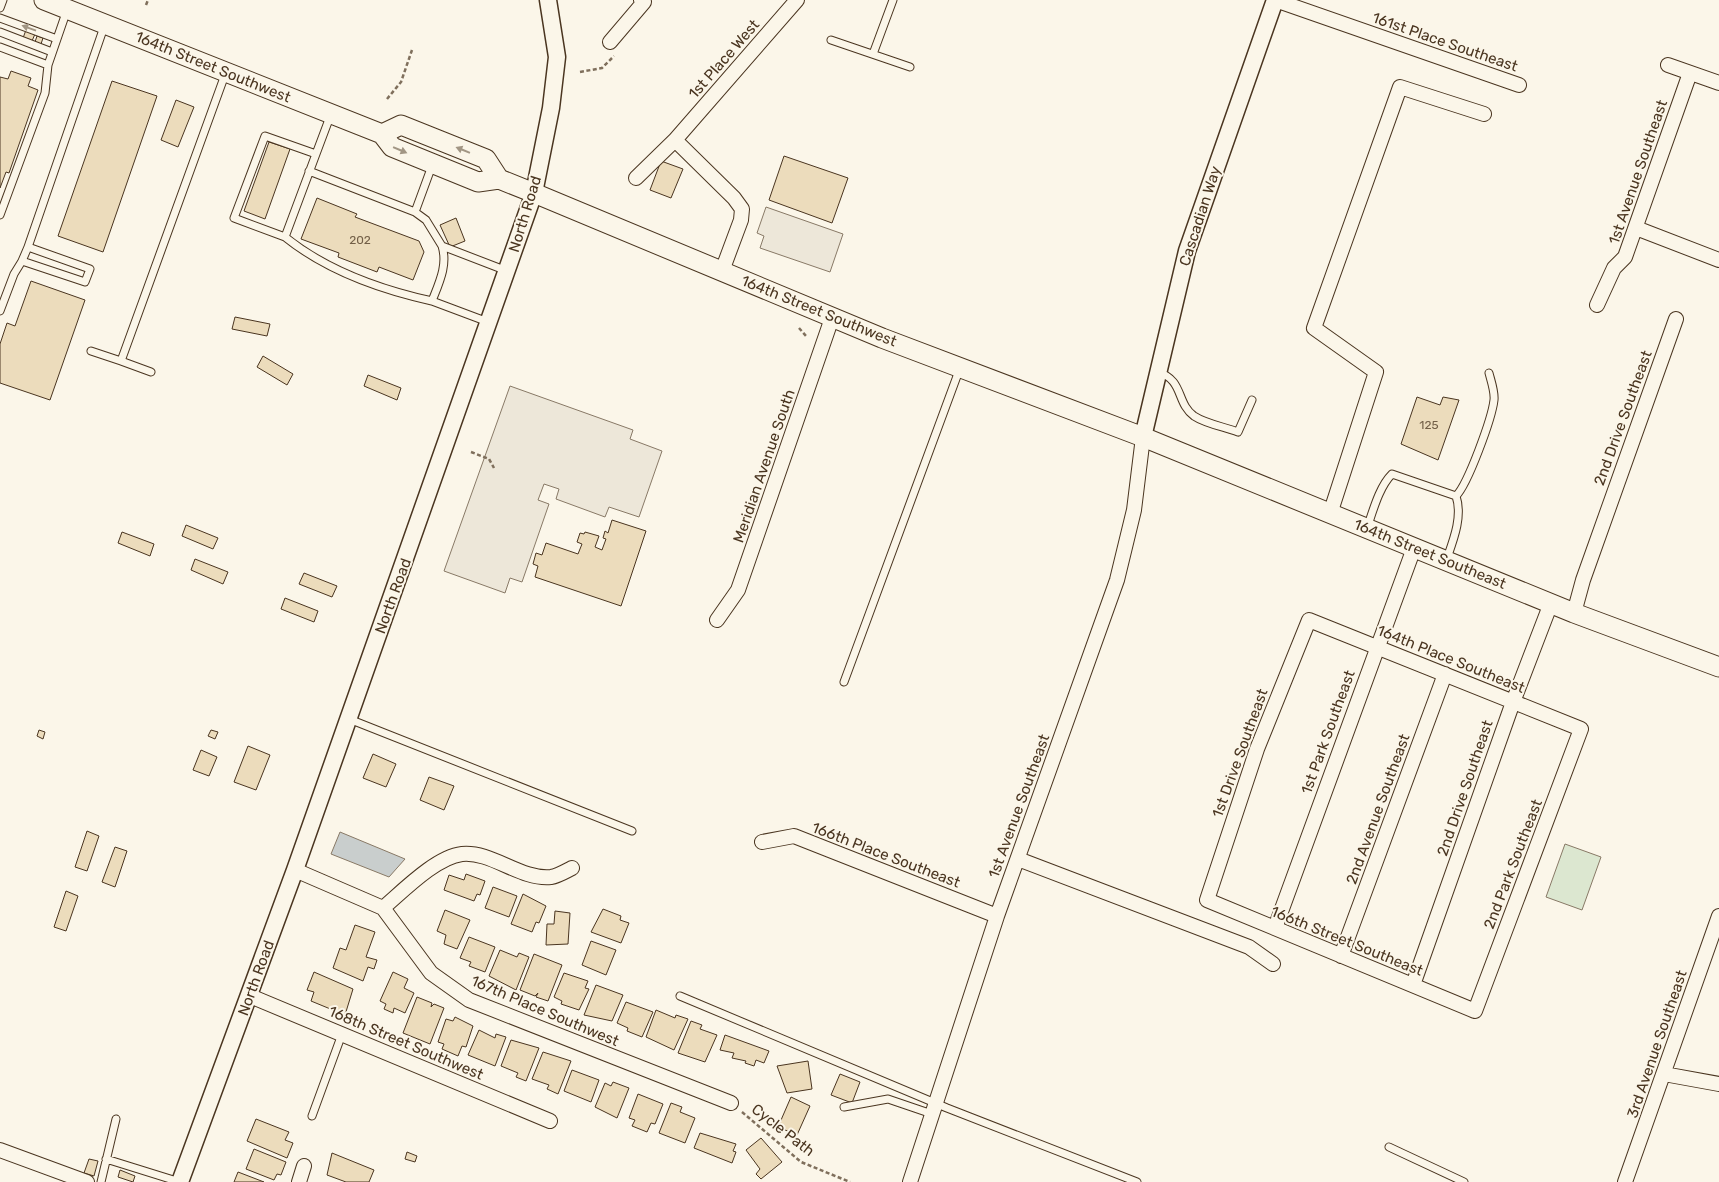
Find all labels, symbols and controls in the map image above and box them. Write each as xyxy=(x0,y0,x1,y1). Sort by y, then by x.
street label: 161st Place Southeast xyxy=(1370,9,1520,75)
street label: 1st Place West xyxy=(685,16,763,102)
one-way arrow xyxy=(21,24,36,32)
street label: 164th Street Southwest xyxy=(133,28,293,107)
street label: 1st Avenue Southeast xyxy=(1605,97,1671,247)
one-way arrow xyxy=(456,145,470,153)
one-way arrow xyxy=(393,146,407,154)
street label: Cascadian Way xyxy=(1175,164,1225,268)
street label: North Road xyxy=(505,174,545,254)
house number: 202 xyxy=(349,233,371,247)
street label: 164th Street Southwest xyxy=(739,272,899,351)
street label: 2nd Drive Southeast xyxy=(1590,348,1656,488)
street label: Meridian Avenue South xyxy=(729,387,799,545)
house number: 125 xyxy=(1419,418,1439,432)
street label: 164th Street Southeast xyxy=(1351,515,1509,593)
street label: North Road xyxy=(371,556,415,636)
street label: 164th Place Southeast xyxy=(1375,621,1528,697)
street label: 1st Park Southeast xyxy=(1297,667,1359,796)
street label: 1st Drive Southeast xyxy=(1208,686,1272,820)
street label: 2nd Drive Southeast xyxy=(1433,718,1497,858)
street label: 2nd Avenue Southeast xyxy=(1342,731,1414,887)
street label: 1st Avenue Southeast xyxy=(985,732,1053,880)
street label: 2nd Park Southeast xyxy=(1480,797,1546,931)
street label: 166th Place Southeast xyxy=(809,818,963,892)
street label: 166th Street Southeast xyxy=(1268,902,1426,980)
street label: North Road xyxy=(234,938,278,1018)
street label: 3rd Avenue Southeast xyxy=(1623,968,1691,1120)
street label: 167th Place Southwest xyxy=(468,972,622,1050)
street label: 168th Street Southwest xyxy=(326,1002,486,1084)
street label: Cycle Path xyxy=(748,1100,818,1160)

